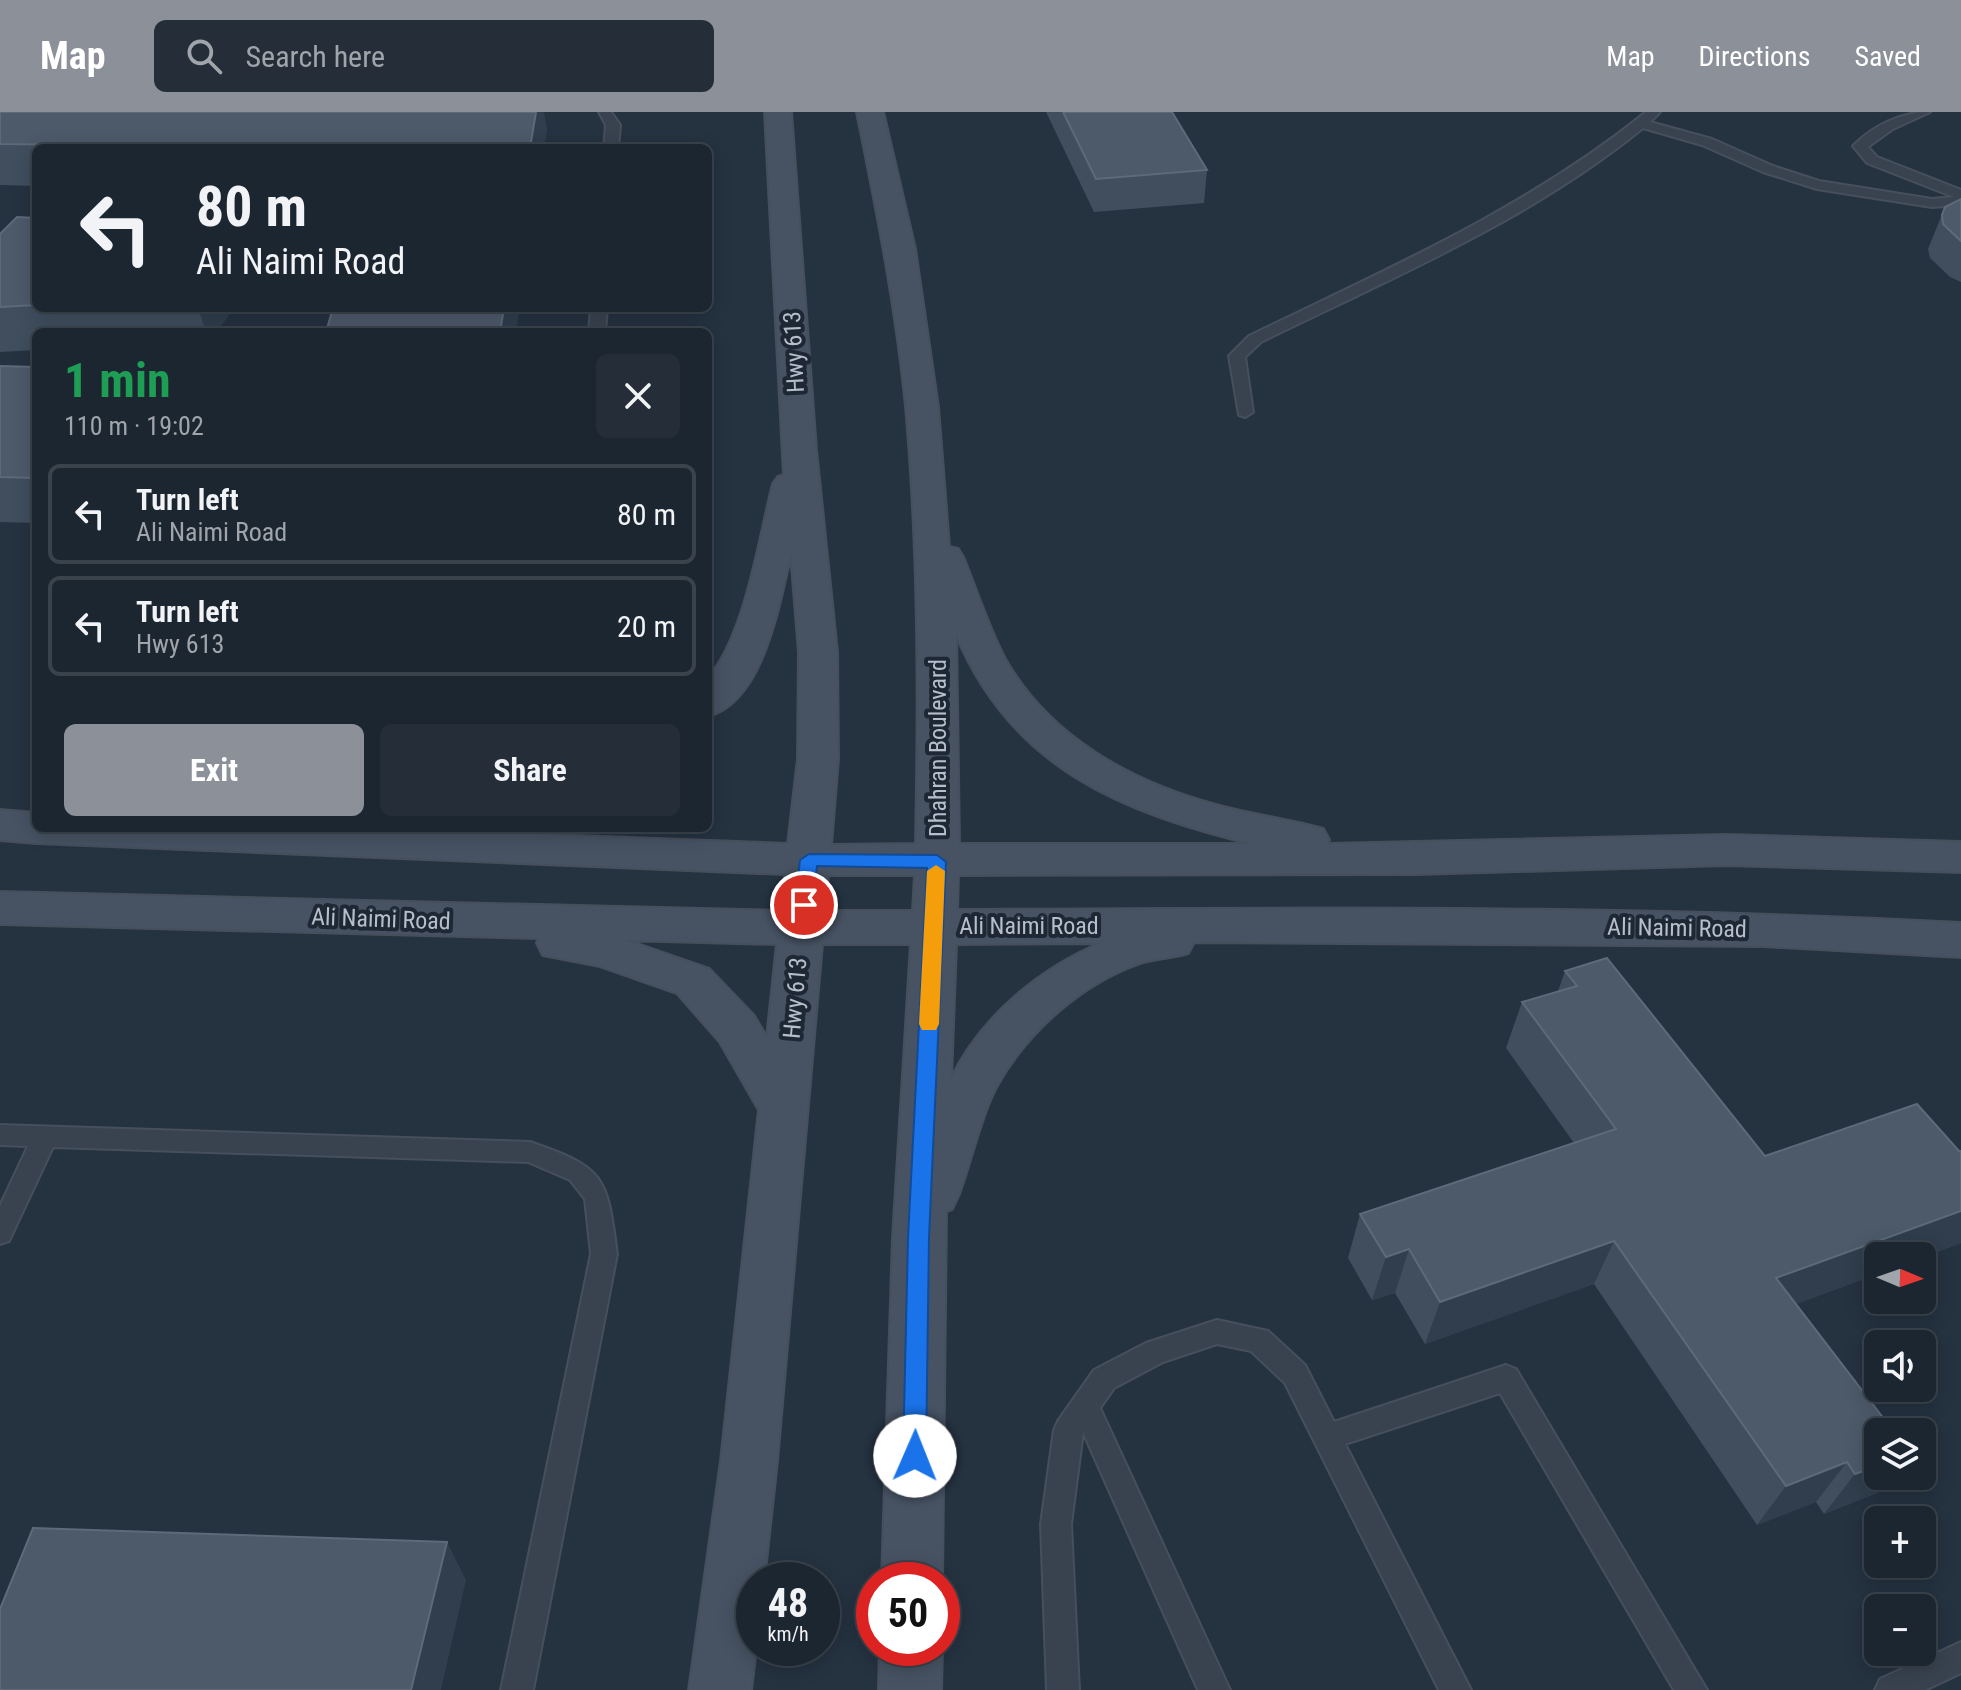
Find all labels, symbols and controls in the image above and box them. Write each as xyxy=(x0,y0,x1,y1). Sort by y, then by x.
search box xyxy=(154,20,714,92)
text: Map xyxy=(40,34,106,78)
icon: search xyxy=(182,34,226,78)
text: Search here xyxy=(246,39,385,74)
text: Map xyxy=(1606,40,1655,73)
text: Directions xyxy=(1699,40,1810,73)
text: Saved xyxy=(1854,40,1921,73)
text: 80 m xyxy=(196,174,307,240)
icon: left xyxy=(64,176,168,280)
text: Ali Naimi Road xyxy=(196,241,405,283)
street label: Hwy 613 xyxy=(778,311,810,393)
text: 1 min xyxy=(64,352,171,409)
button: close xyxy=(596,354,680,438)
text: 110 m · 19:02 xyxy=(64,411,204,441)
text: Turn left xyxy=(136,482,239,517)
icon: left xyxy=(68,492,112,536)
text: 80 m xyxy=(617,497,676,532)
text: Ali Naimi Road xyxy=(136,517,287,547)
text: Turn left xyxy=(136,594,239,629)
icon: left xyxy=(68,604,112,648)
text: 20 m xyxy=(617,609,676,644)
text: Hwy 613 xyxy=(136,629,224,659)
street label: Dhahran Boulevard xyxy=(924,659,952,837)
button: Exit xyxy=(64,724,364,816)
button: Share xyxy=(380,724,680,816)
pin xyxy=(770,871,838,939)
icon: arrive xyxy=(782,883,826,927)
street label: Ali Naimi Road xyxy=(311,903,451,935)
street label: Ali Naimi Road xyxy=(959,912,1099,940)
street label: Ali Naimi Road xyxy=(1607,913,1747,943)
street label: Hwy 613 xyxy=(778,956,812,1040)
north arrow xyxy=(1864,1242,1936,1314)
map controls xyxy=(1864,1242,1936,1666)
button: sound xyxy=(1864,1330,1936,1402)
position arrow xyxy=(873,1414,957,1498)
button: layers xyxy=(1864,1418,1936,1490)
button: + xyxy=(1864,1506,1936,1578)
speed limit sign: 50 xyxy=(856,1562,960,1666)
text: 48 xyxy=(768,1580,808,1627)
button: − xyxy=(1864,1594,1936,1666)
text: km/h xyxy=(767,1622,809,1646)

